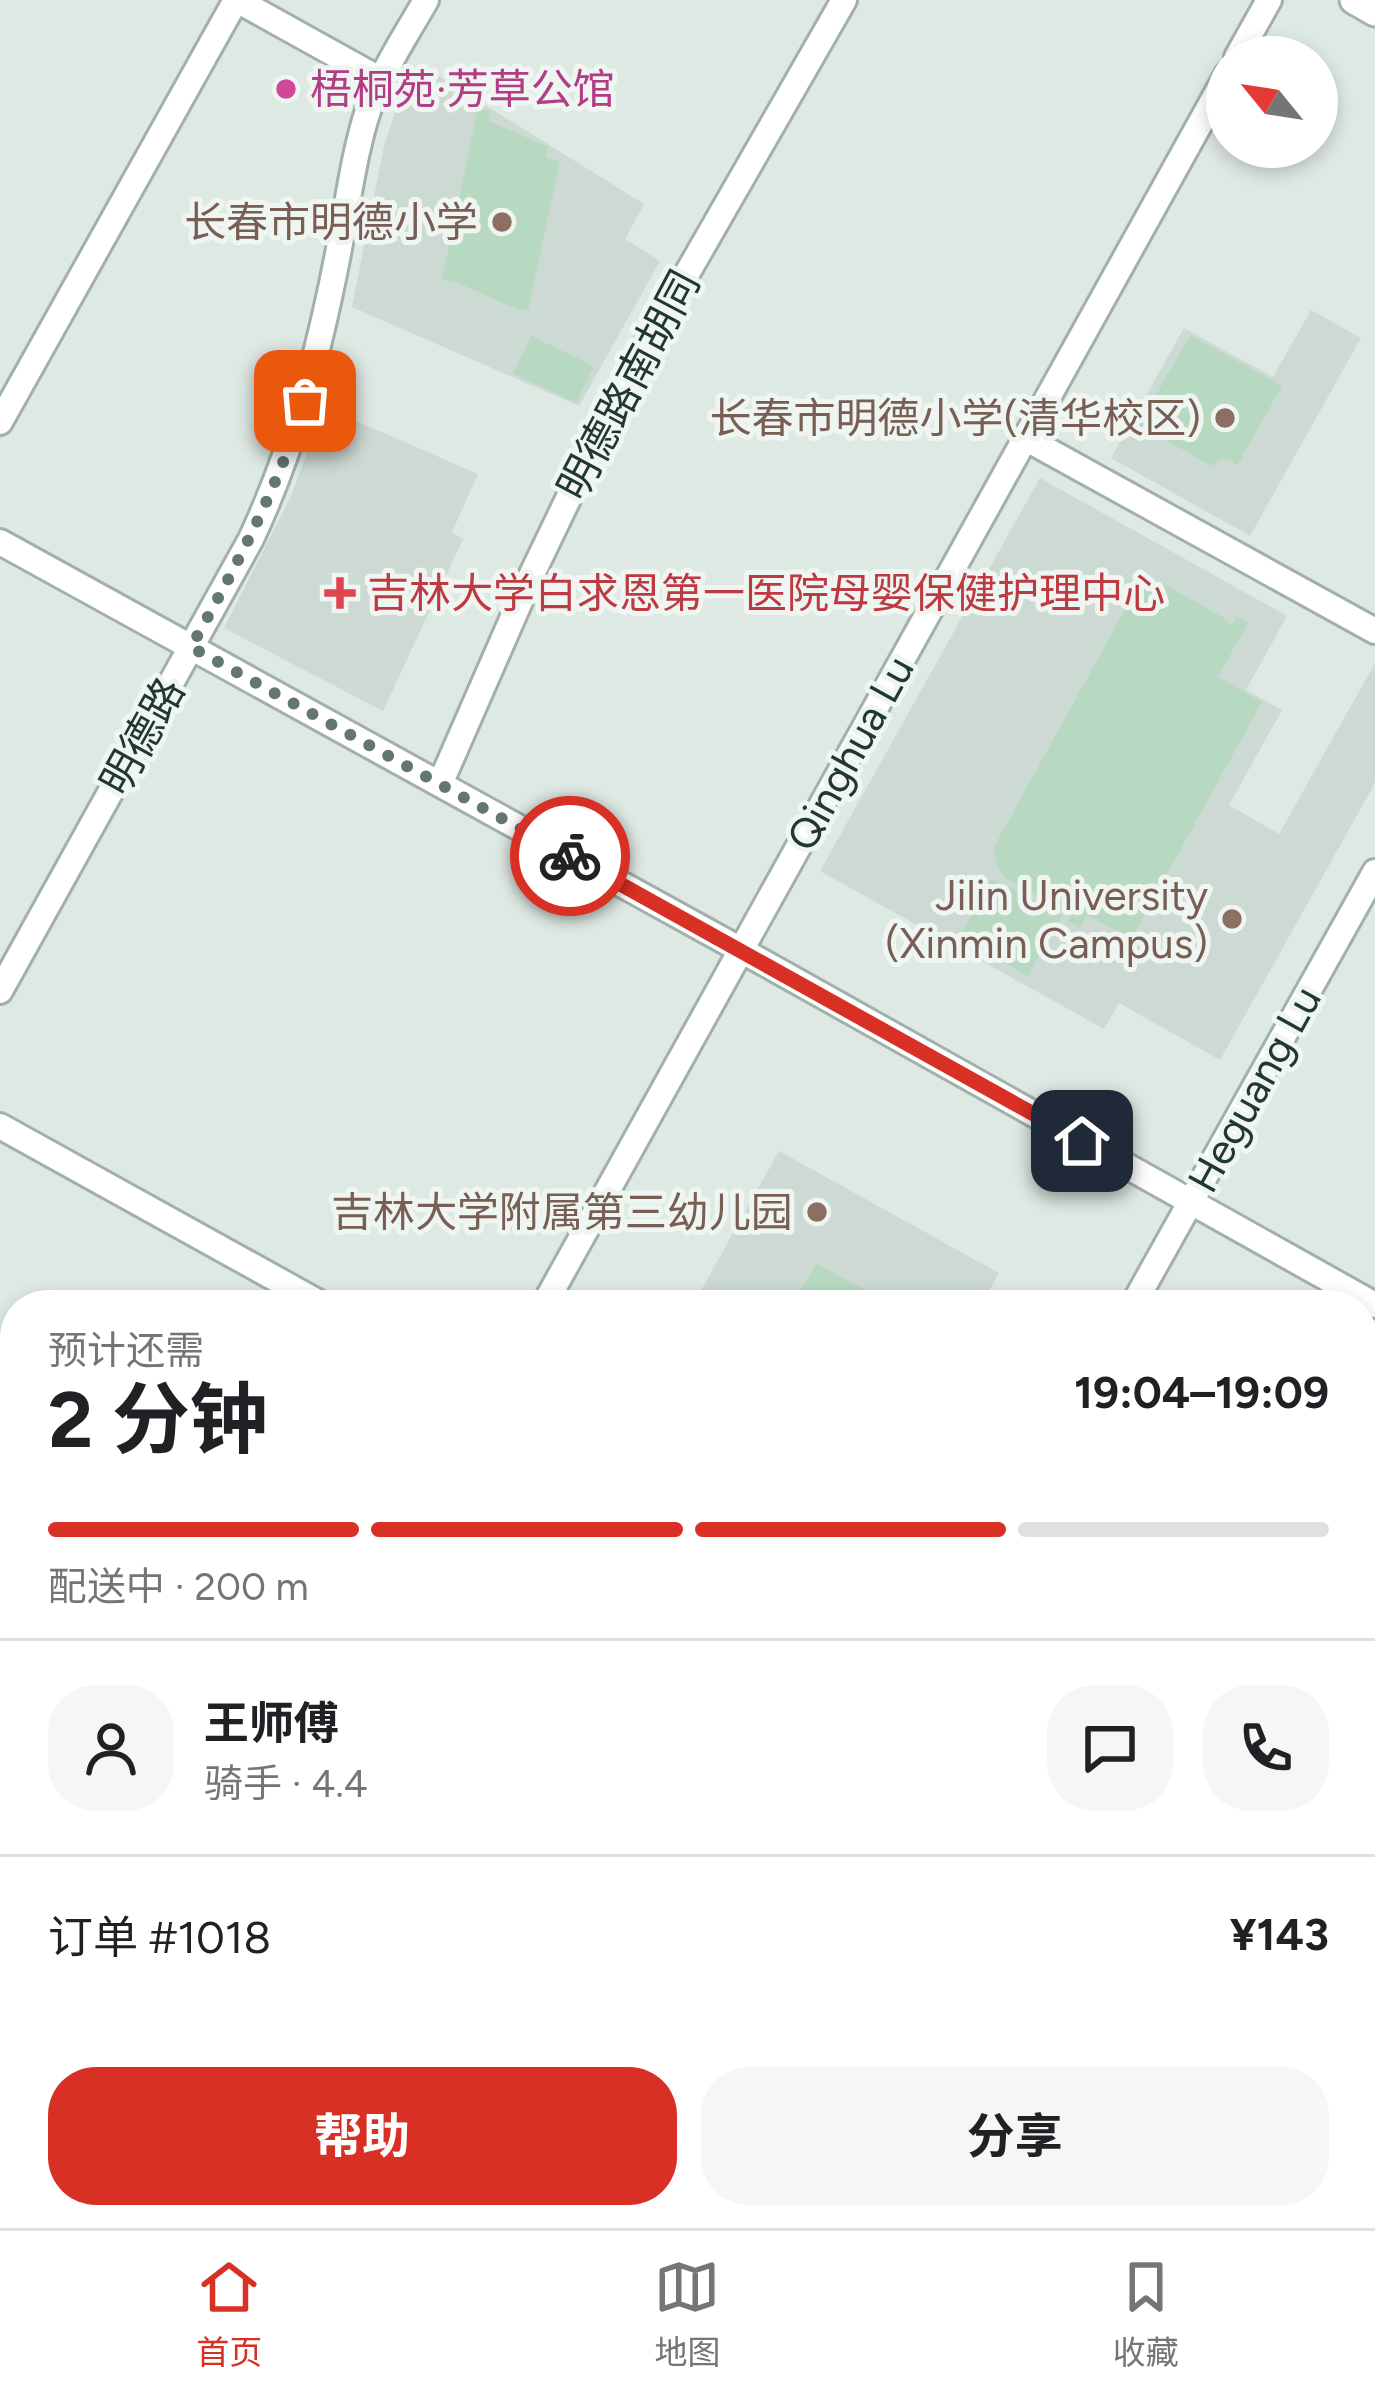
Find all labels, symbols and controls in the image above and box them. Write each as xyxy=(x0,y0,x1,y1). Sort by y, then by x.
north arrow xyxy=(1206,36,1338,168)
map controls xyxy=(1206,36,1338,168)
place label: 梧桐苑·芳草公馆 xyxy=(310,64,615,115)
marker: 梧桐苑·芳草公馆 xyxy=(273,76,299,102)
place label: 长春市明德小学 xyxy=(184,197,478,248)
marker: 长春市明德小学 xyxy=(489,209,515,235)
street label: 明德路南胡同 xyxy=(547,262,710,508)
pin xyxy=(254,350,356,452)
icon: bag xyxy=(272,368,338,434)
place label: 长春市明德小学(清华校区) xyxy=(709,393,1201,444)
marker: 长春市明德小学(清华校区) xyxy=(1212,405,1238,431)
place label: 吉林大学白求恩第一医院母婴保健护理中心 xyxy=(367,568,1165,619)
marker: 吉林大学白求恩第一医院母婴保健护理中心 xyxy=(324,577,356,609)
street label: Qinghua Lu xyxy=(776,647,925,859)
street label: 明德路 xyxy=(90,669,195,804)
courier xyxy=(510,796,630,916)
icon: bike xyxy=(537,823,603,889)
place label: Jilin University (Xinmin Campus) xyxy=(885,870,1208,969)
marker: Jilin University (Xinmin Campus) xyxy=(1219,906,1245,932)
street label: Heguang Lu xyxy=(1177,977,1332,1201)
pin xyxy=(1031,1090,1133,1192)
icon: home xyxy=(1049,1108,1115,1174)
place label: 吉林大学附属第三幼儿园 xyxy=(331,1187,793,1238)
marker: 吉林大学附属第三幼儿园 xyxy=(804,1199,830,1225)
text: 预计还需 xyxy=(48,1327,204,1374)
text: 19:04–19:09 xyxy=(1074,1365,1329,1419)
text: 2 分钟 xyxy=(48,1373,268,1467)
text: 配送中 · 200 m xyxy=(48,1563,309,1610)
button: person xyxy=(48,1685,174,1811)
button: chat xyxy=(1047,1685,1173,1811)
button: phone xyxy=(1203,1685,1329,1811)
text: 王师傅 xyxy=(204,1696,339,1750)
text: 骑手 · 4.4 xyxy=(204,1760,368,1807)
text: ¥143 xyxy=(1230,1907,1329,1961)
text: 订单 #1018 xyxy=(48,1910,271,1964)
button: 帮助 xyxy=(48,2067,677,2205)
button: 分享 xyxy=(701,2067,1329,2205)
tab: 首页 xyxy=(196,2254,262,2374)
tab: 地图 xyxy=(654,2254,720,2374)
tab: 收藏 xyxy=(1113,2254,1179,2374)

